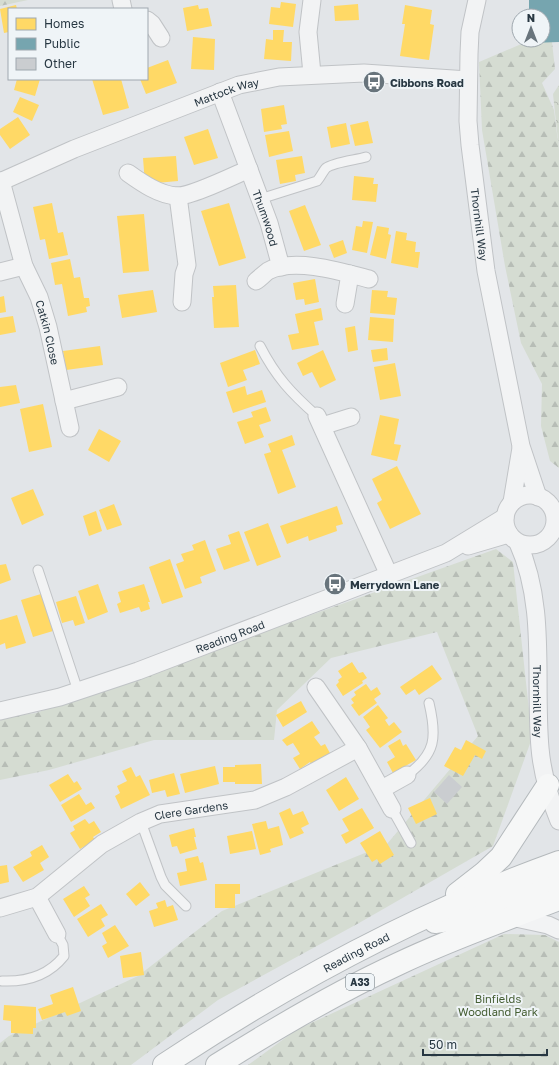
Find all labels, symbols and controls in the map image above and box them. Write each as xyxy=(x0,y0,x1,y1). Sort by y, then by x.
legend xyxy=(8,8,148,80)
north arrow xyxy=(511,8,551,48)
text: N xyxy=(527,11,535,24)
text: Homes xyxy=(44,16,84,31)
text: Public xyxy=(44,36,81,51)
text: Other xyxy=(44,56,77,71)
bus stop icon: Cibbons Road xyxy=(361,69,387,95)
street label: Mattock Way xyxy=(192,75,260,108)
place label: Cibbons Road xyxy=(390,76,464,89)
street label: Thornhill Way xyxy=(469,187,491,262)
street label: Thumwood xyxy=(251,188,281,247)
street label: Catkin Close xyxy=(34,298,63,366)
bus stop icon: Merrydown Lane xyxy=(322,571,348,597)
place label: Merrydown Lane xyxy=(350,578,440,591)
street label: Reading Road xyxy=(193,617,266,655)
street label: Thornhill Way xyxy=(532,665,546,738)
street label: Clere Gardens xyxy=(152,798,229,822)
street label: Reading Road xyxy=(321,929,391,974)
road number: A33 xyxy=(346,974,374,990)
park label: Binfields Woodland Park xyxy=(458,992,538,1018)
scale bar xyxy=(423,1031,547,1057)
text: 50 m xyxy=(429,1037,457,1052)

